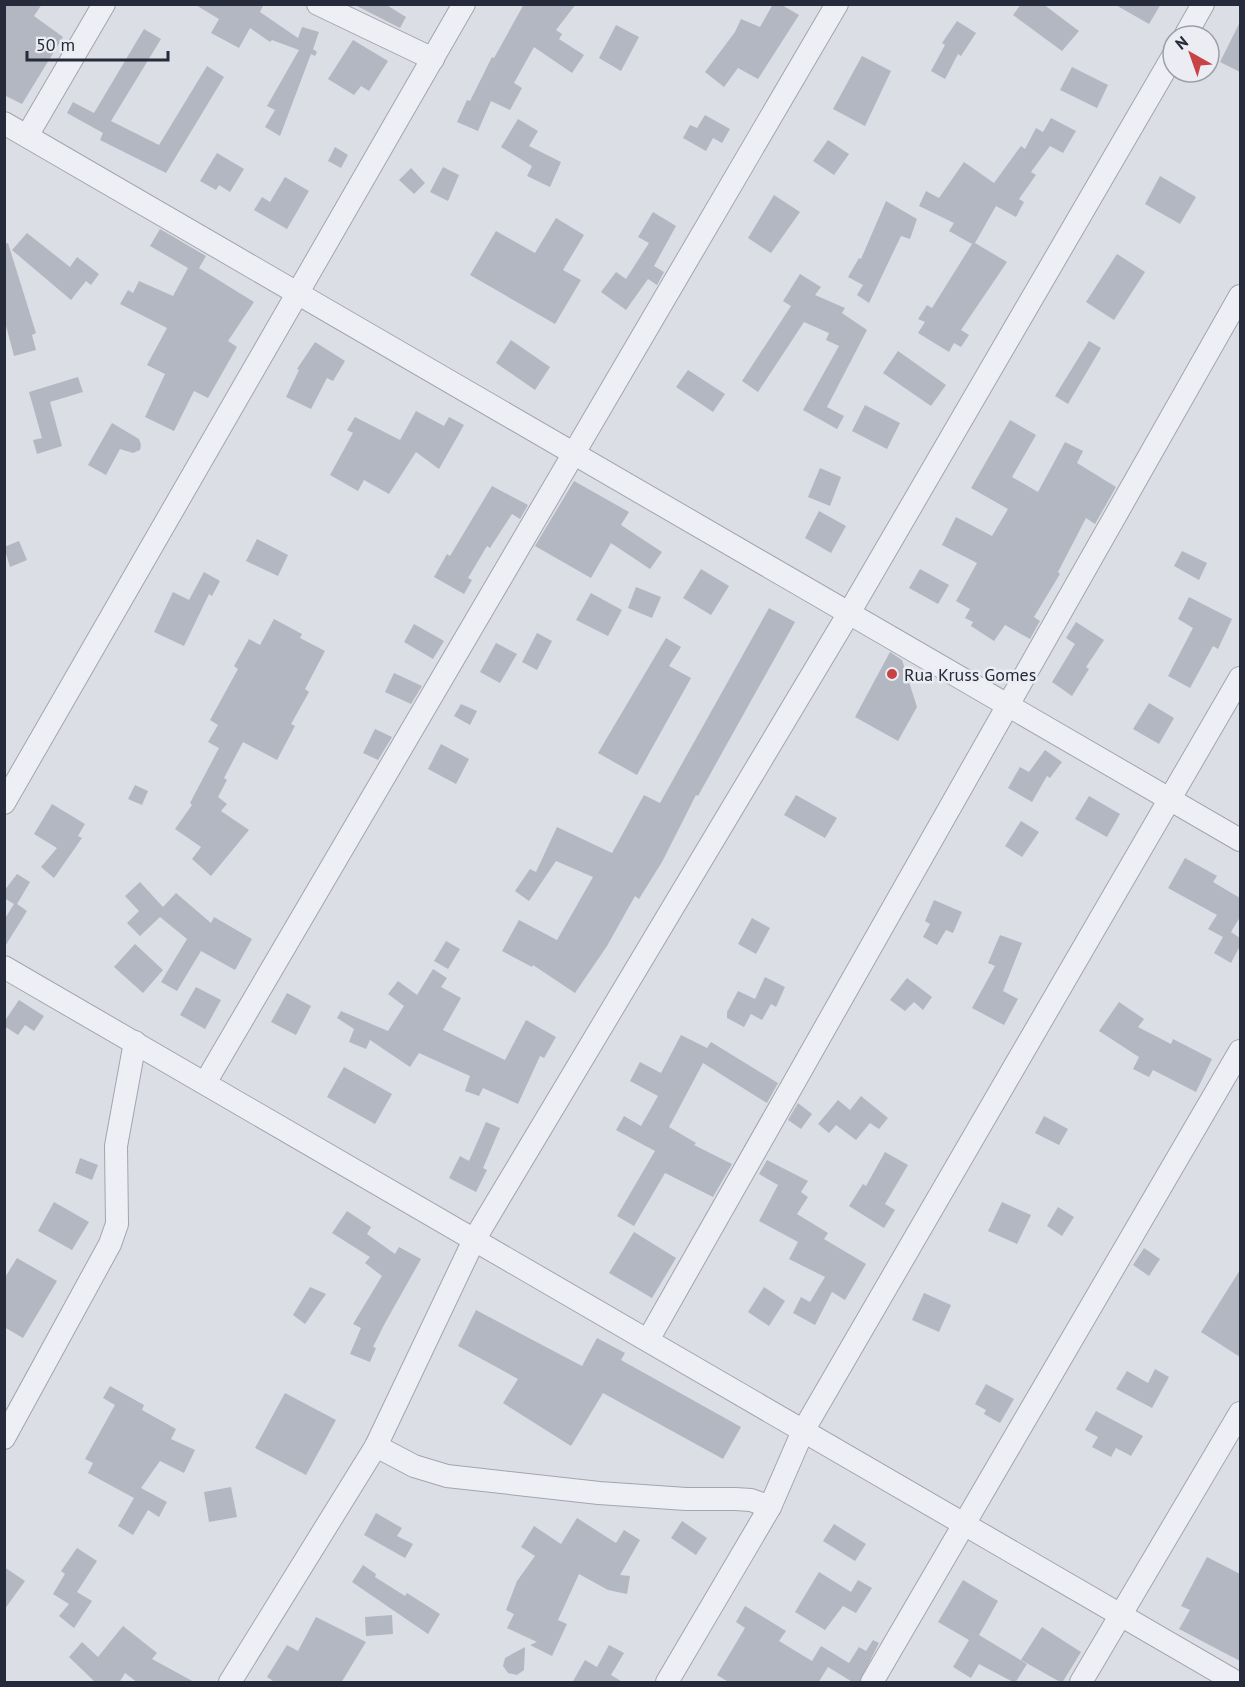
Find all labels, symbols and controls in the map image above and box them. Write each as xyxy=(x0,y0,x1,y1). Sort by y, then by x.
scale bar xyxy=(27,24,168,62)
north arrow xyxy=(1161,24,1221,84)
text: N xyxy=(1171,31,1192,54)
text: 50 m xyxy=(36,33,75,56)
place label: Rua Kruss Gomes xyxy=(904,663,1036,686)
marker: Rua Kruss Gomes xyxy=(885,667,899,681)

